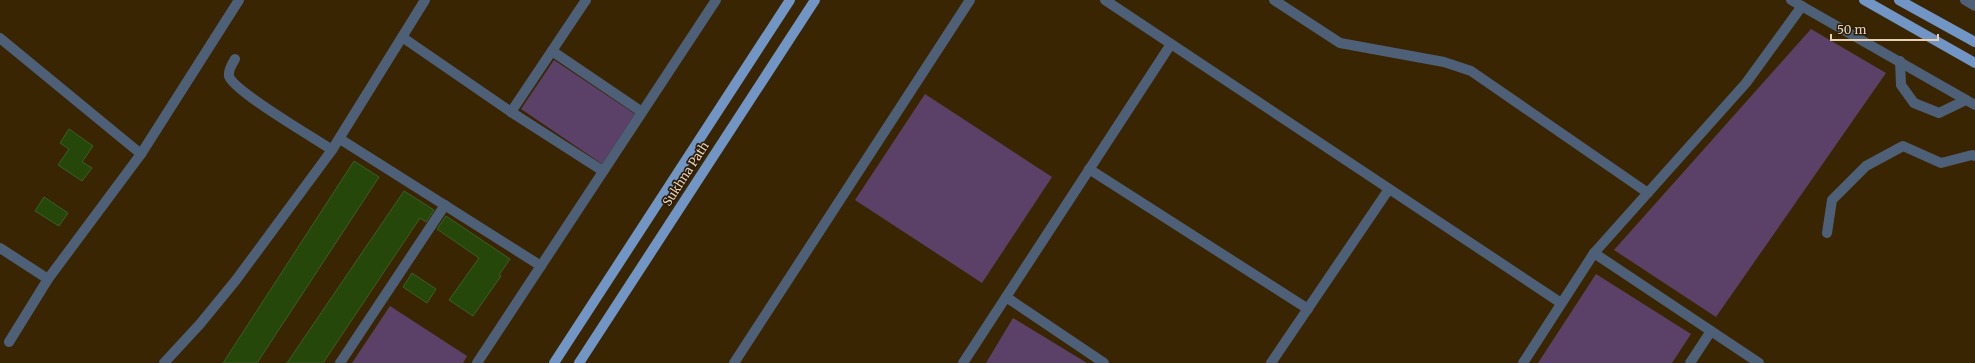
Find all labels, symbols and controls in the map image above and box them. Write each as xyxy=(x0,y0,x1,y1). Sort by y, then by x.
scale bar xyxy=(1831,16,1938,42)
text: 50 m xyxy=(1837,22,1866,37)
street label: Sukhna Path xyxy=(659,139,712,209)

